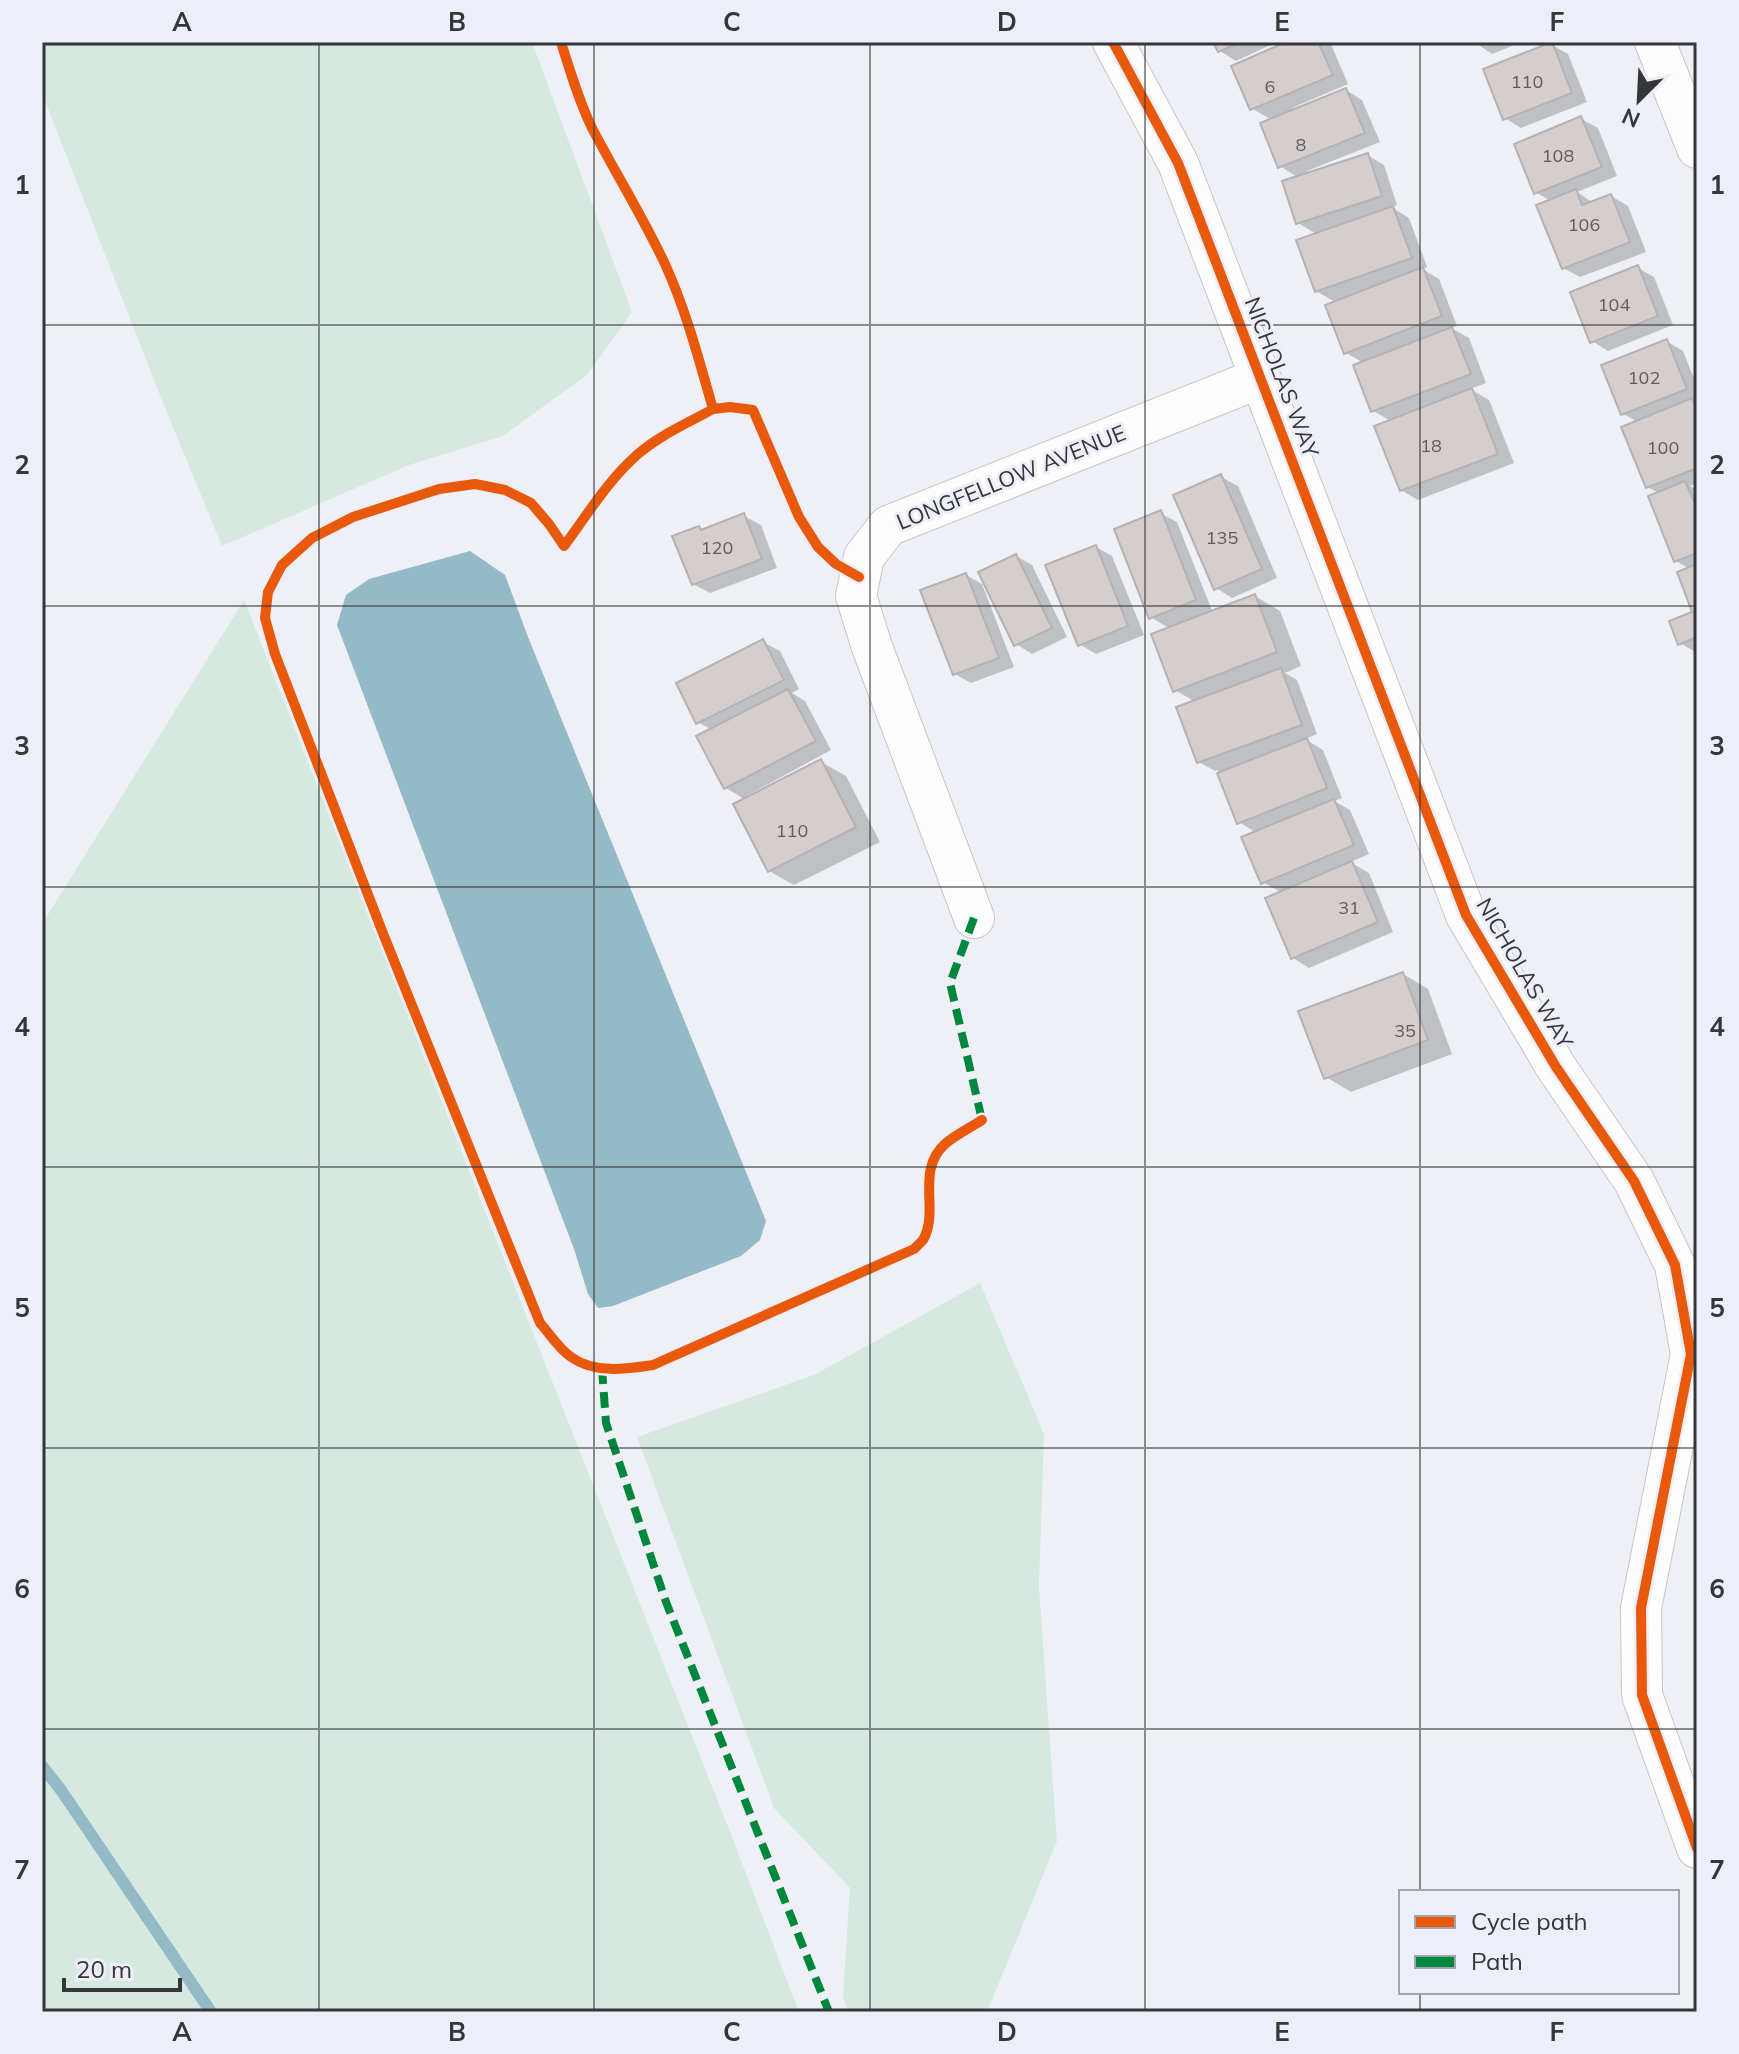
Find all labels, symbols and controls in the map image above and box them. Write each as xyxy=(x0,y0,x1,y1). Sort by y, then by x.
text: A xyxy=(172,5,192,38)
text: B xyxy=(448,5,466,38)
text: C xyxy=(723,5,741,38)
text: D xyxy=(997,5,1017,38)
text: E xyxy=(1274,5,1290,38)
text: F xyxy=(1550,5,1565,38)
north arrow xyxy=(1599,60,1679,140)
house number: 110 xyxy=(1511,70,1543,93)
house number: 6 xyxy=(1265,75,1275,98)
text: N xyxy=(1618,102,1644,134)
house number: 8 xyxy=(1296,133,1306,156)
house number: 108 xyxy=(1542,144,1574,167)
text: 1 xyxy=(14,168,30,201)
text: 1 xyxy=(1709,168,1725,201)
house number: 106 xyxy=(1568,213,1600,236)
street label: NICHOLAS WAY xyxy=(1239,293,1326,462)
house number: 104 xyxy=(1598,293,1630,316)
house number: 102 xyxy=(1628,366,1660,389)
street label: LONGFELLOW AVENUE xyxy=(892,418,1130,536)
house number: 18 xyxy=(1420,434,1442,457)
house number: 100 xyxy=(1647,436,1679,459)
text: 2 xyxy=(14,448,30,481)
text: 2 xyxy=(1709,448,1725,481)
house number: 135 xyxy=(1206,526,1238,549)
house number: 120 xyxy=(701,536,733,559)
text: 3 xyxy=(14,729,30,762)
text: 3 xyxy=(1709,729,1725,762)
house number: 110 xyxy=(776,819,808,842)
street label: NICHOLAS WAY xyxy=(1471,893,1580,1054)
house number: 31 xyxy=(1338,896,1360,919)
text: 4 xyxy=(14,1010,30,1043)
text: 4 xyxy=(1709,1010,1725,1043)
house number: 35 xyxy=(1394,1019,1416,1042)
text: 5 xyxy=(14,1291,30,1324)
text: 5 xyxy=(1709,1291,1725,1324)
text: 6 xyxy=(14,1572,30,1605)
text: 6 xyxy=(1709,1572,1725,1605)
text: 7 xyxy=(14,1853,30,1886)
text: 7 xyxy=(1709,1853,1725,1886)
legend xyxy=(1399,1890,1679,1994)
text: Cycle path xyxy=(1471,1906,1588,1936)
scale bar xyxy=(64,1942,180,1992)
text: Path xyxy=(1471,1946,1523,1976)
text: 20 m xyxy=(76,1954,132,1984)
text: A xyxy=(172,2015,192,2048)
text: B xyxy=(448,2015,466,2048)
text: C xyxy=(723,2015,741,2048)
text: D xyxy=(997,2015,1017,2048)
text: E xyxy=(1274,2015,1290,2048)
text: F xyxy=(1550,2015,1565,2048)

